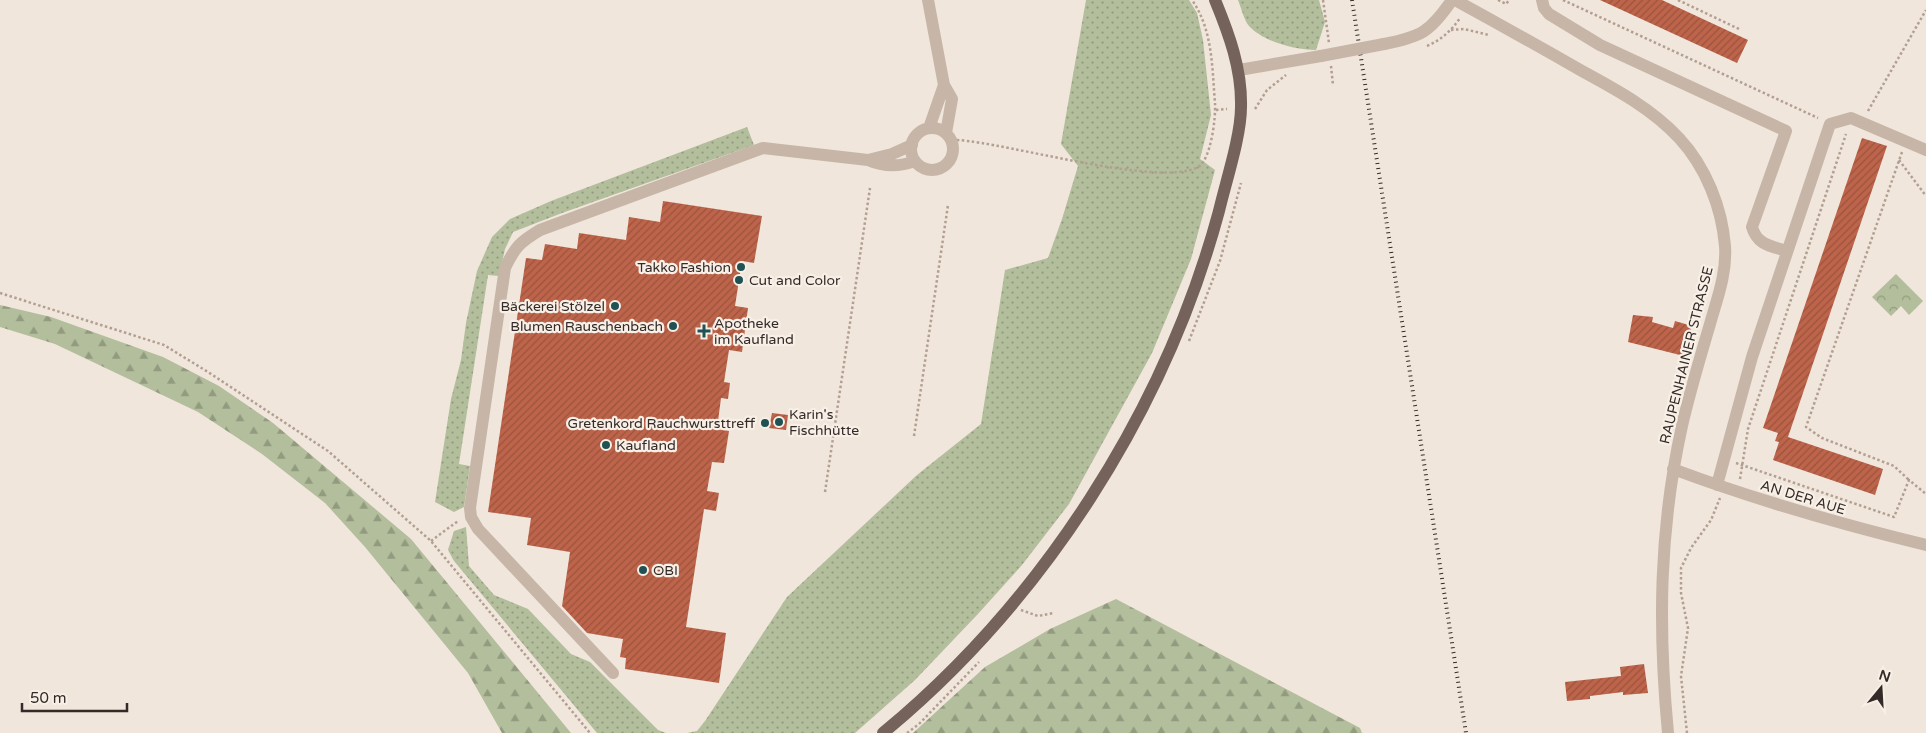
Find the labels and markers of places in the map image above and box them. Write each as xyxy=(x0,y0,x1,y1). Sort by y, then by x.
place label: Takko Fashion xyxy=(637,259,731,276)
marker: Takko Fashion xyxy=(735,261,747,273)
place label: Cut and Color xyxy=(749,272,841,289)
marker: Cut and Color xyxy=(733,274,745,286)
place label: Bäckerei Stölzel xyxy=(500,298,605,315)
marker: Bäckerei Stölzel xyxy=(609,300,621,312)
place label: Apotheke im Kaufland xyxy=(714,315,794,348)
place label: Blumen Rauschenbach xyxy=(510,318,663,335)
marker: Blumen Rauschenbach xyxy=(667,320,679,332)
marker: Apotheke im Kaufland xyxy=(698,325,710,337)
place label: Karin's Fischhütte xyxy=(789,406,859,439)
place label: Gretenkord Rauchwursttreff xyxy=(568,415,755,432)
marker: Karin's Fischhütte xyxy=(773,416,785,428)
marker: Gretenkord Rauchwursttreff xyxy=(759,417,771,429)
place label: Kaufland xyxy=(616,437,676,454)
marker: Kaufland xyxy=(600,439,612,451)
place label: OBI xyxy=(653,562,678,579)
marker: OBI xyxy=(637,564,649,576)

